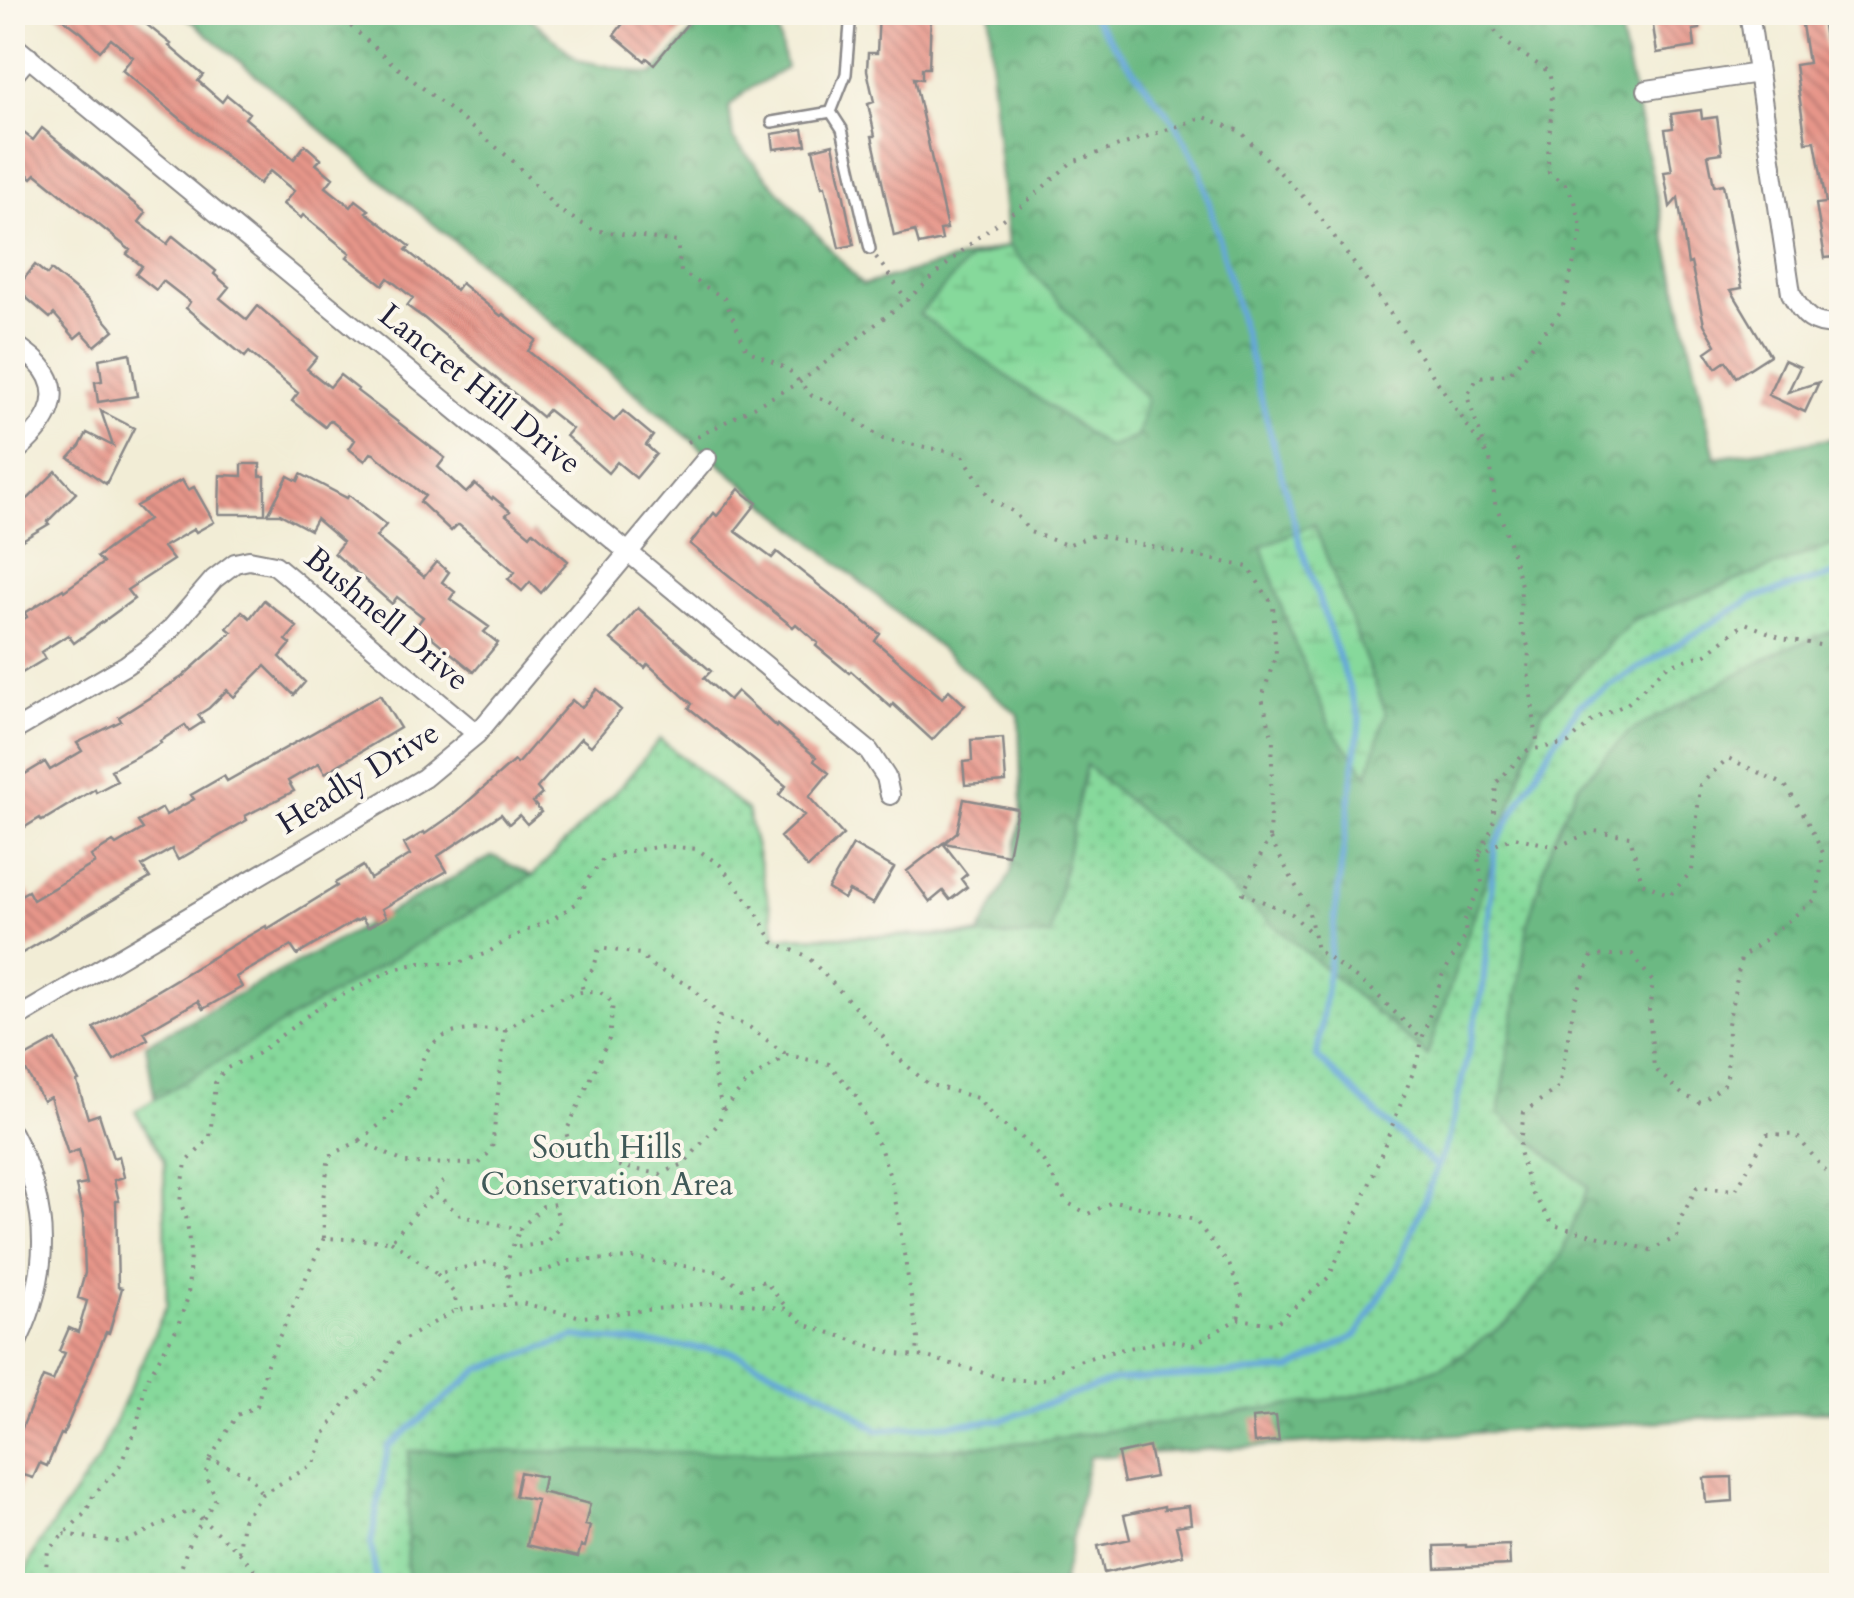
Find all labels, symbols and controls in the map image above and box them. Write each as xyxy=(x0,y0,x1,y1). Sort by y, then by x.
street label: Lancret Hill Drive xyxy=(369,294,591,484)
street label: Bushnell Drive xyxy=(295,537,479,701)
street label: Headly Drive xyxy=(269,711,447,845)
park label: South Hills Conservation Area xyxy=(481,1126,734,1207)

